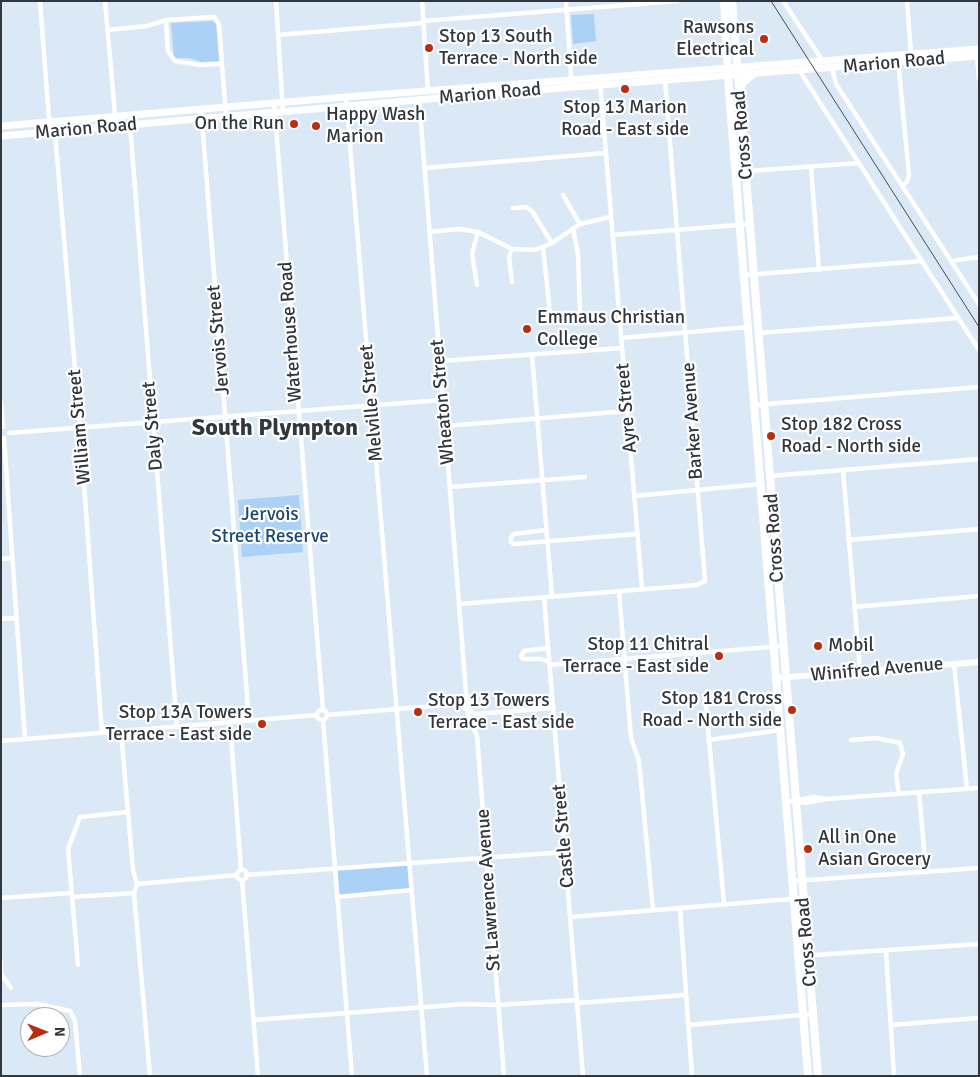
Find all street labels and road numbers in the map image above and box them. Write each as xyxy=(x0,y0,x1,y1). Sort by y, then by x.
street label: Marion Road xyxy=(842,47,946,79)
street label: Marion Road xyxy=(438,78,542,110)
street label: Cross Road xyxy=(728,89,758,181)
street label: Marion Road xyxy=(34,113,138,145)
street label: Waterhouse Road xyxy=(275,261,307,403)
street label: Jervois Street xyxy=(203,284,235,396)
street label: Wheaton Street xyxy=(426,338,460,466)
street label: Melville Street xyxy=(356,343,388,463)
street label: Ayre Street xyxy=(612,362,642,454)
street label: Barker Avenue xyxy=(678,362,708,480)
street label: William Street xyxy=(64,368,96,486)
street label: Daly Street xyxy=(138,380,168,472)
street label: Cross Road xyxy=(761,493,789,583)
street label: Winifred Avenue xyxy=(810,653,944,687)
street label: Castle Street xyxy=(548,783,580,889)
street label: St Lawrence Avenue xyxy=(472,808,506,972)
street label: Cross Road xyxy=(792,896,822,988)

